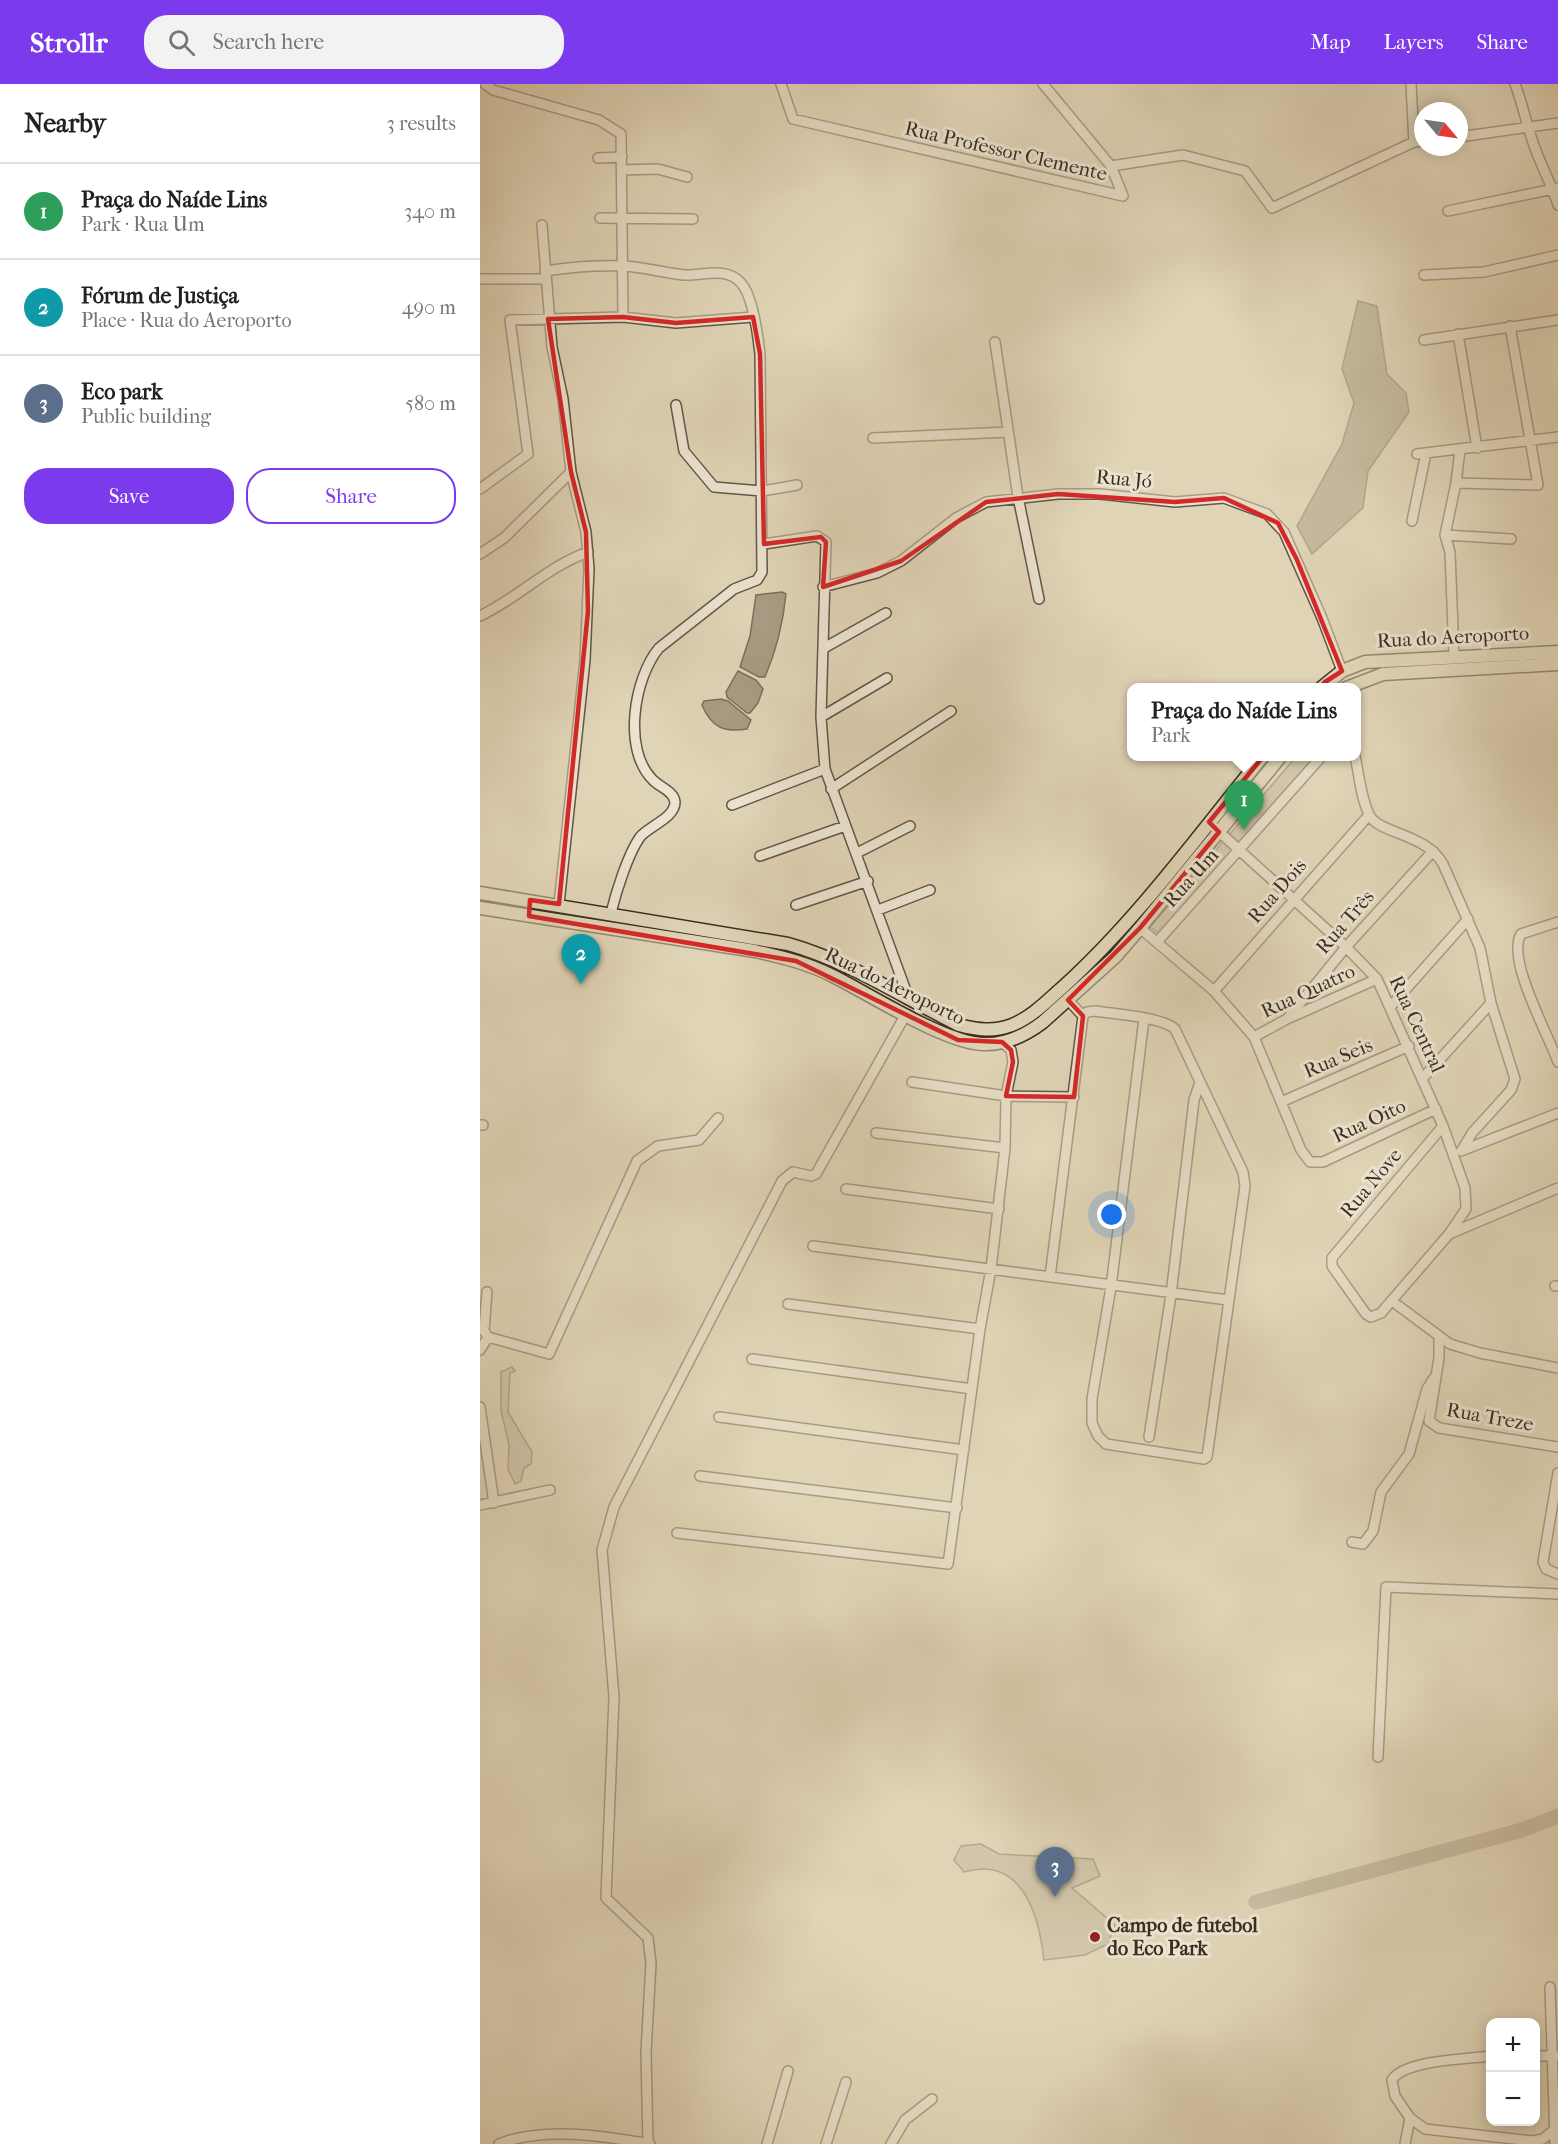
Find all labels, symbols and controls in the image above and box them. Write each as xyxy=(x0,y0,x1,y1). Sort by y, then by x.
search box xyxy=(144,15,564,69)
text: Strollr xyxy=(30,26,108,59)
icon: search xyxy=(165,26,198,59)
text: Search here xyxy=(213,29,324,55)
text: Map xyxy=(1310,30,1351,54)
text: Layers xyxy=(1384,30,1443,54)
text: Share xyxy=(1476,30,1528,54)
north arrow xyxy=(1414,102,1468,156)
text: Nearby xyxy=(24,108,106,139)
text: 3 results xyxy=(387,112,456,135)
street label: Rua Professor Clemente xyxy=(903,117,1109,185)
text: Praça do Naíde Lins xyxy=(81,187,267,213)
text: 1 xyxy=(40,200,47,223)
text: 340 m xyxy=(404,200,456,223)
text: Park · Rua Um xyxy=(81,213,205,236)
text: Fórum de Justiça xyxy=(81,283,239,309)
text: 2 xyxy=(38,296,49,319)
text: 490 m xyxy=(402,296,456,319)
text: Place · Rua do Aeroporto xyxy=(81,309,292,332)
text: Eco park xyxy=(81,379,163,405)
text: 3 xyxy=(39,392,48,415)
text: 580 m xyxy=(405,392,456,415)
text: Public building xyxy=(81,405,211,428)
street label: Rua Jó xyxy=(1095,465,1153,493)
button: Save xyxy=(24,468,234,524)
button: Share xyxy=(246,468,456,524)
street label: Rua do Aeroporto xyxy=(1376,622,1530,652)
popup xyxy=(1127,683,1361,761)
text: Praça do Naíde Lins xyxy=(1151,698,1337,724)
text: Park xyxy=(1151,724,1191,747)
pin: 1 xyxy=(1224,780,1263,830)
street label: Rua Um xyxy=(1159,844,1224,912)
street label: Rua Dois xyxy=(1243,854,1311,928)
street label: Rua Três xyxy=(1311,885,1379,959)
pin: 2 xyxy=(562,934,600,984)
street label: Rua do Aeroporto xyxy=(821,942,969,1030)
street label: Rua Quatro xyxy=(1258,959,1358,1023)
street label: Rua Central xyxy=(1385,972,1450,1077)
street label: Rua Seis xyxy=(1300,1033,1376,1083)
street label: Rua Oito xyxy=(1329,1094,1409,1148)
street label: Rua Nove xyxy=(1335,1144,1407,1222)
your location xyxy=(1097,1200,1126,1229)
street label: Rua Treze xyxy=(1445,1398,1536,1436)
pin: 3 xyxy=(1036,1848,1074,1897)
place label: Campo de futebol do Eco Park xyxy=(1107,1914,1258,1960)
marker: Campo de futebol do Eco Park xyxy=(1088,1930,1102,1944)
map controls xyxy=(1486,2018,1540,2126)
button: + xyxy=(1486,2018,1540,2072)
button: − xyxy=(1486,2072,1540,2126)

